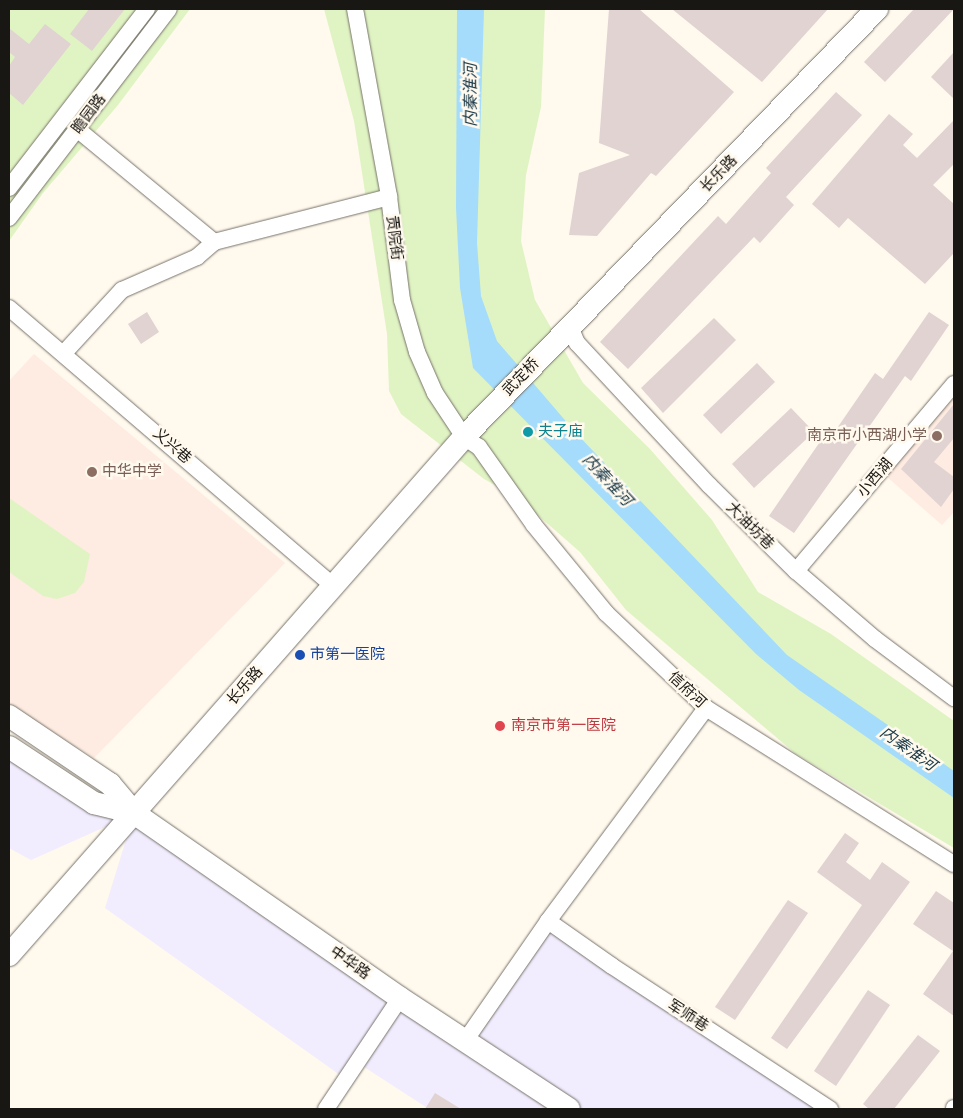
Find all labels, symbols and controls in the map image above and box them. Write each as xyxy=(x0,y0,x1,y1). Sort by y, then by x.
water label: 内秦淮河 xyxy=(461,63,481,127)
street label: 瞻园路 xyxy=(68,91,110,137)
street label: 长乐路 xyxy=(697,152,741,196)
street label: 贡院街 xyxy=(382,215,406,261)
street label: 武定桥 xyxy=(499,355,543,399)
place label: 夫子庙 xyxy=(538,423,583,441)
street label: 义兴巷 xyxy=(149,424,195,468)
marker: 夫子庙 xyxy=(522,426,534,438)
place label: 南京市小西湖小学 xyxy=(807,427,927,445)
marker: 南京市小西湖小学 xyxy=(931,430,943,442)
water label: 内秦淮河 xyxy=(578,450,636,510)
street label: 小西湖 xyxy=(854,455,896,501)
place label: 中华中学 xyxy=(102,463,162,481)
marker: 中华中学 xyxy=(86,466,98,478)
street label: 大油坊巷 xyxy=(722,498,778,554)
place label: 市第一医院 xyxy=(310,646,385,664)
marker: 市第一医院 xyxy=(294,649,306,661)
street label: 长乐路 xyxy=(223,663,267,709)
street label: 信府河 xyxy=(664,668,710,712)
place label: 南京市第一医院 xyxy=(511,717,616,735)
marker: 南京市第一医院 xyxy=(493,719,507,733)
water label: 内秦淮河 xyxy=(876,723,940,775)
street label: 中华路 xyxy=(326,943,374,983)
street label: 军师巷 xyxy=(664,996,712,1036)

